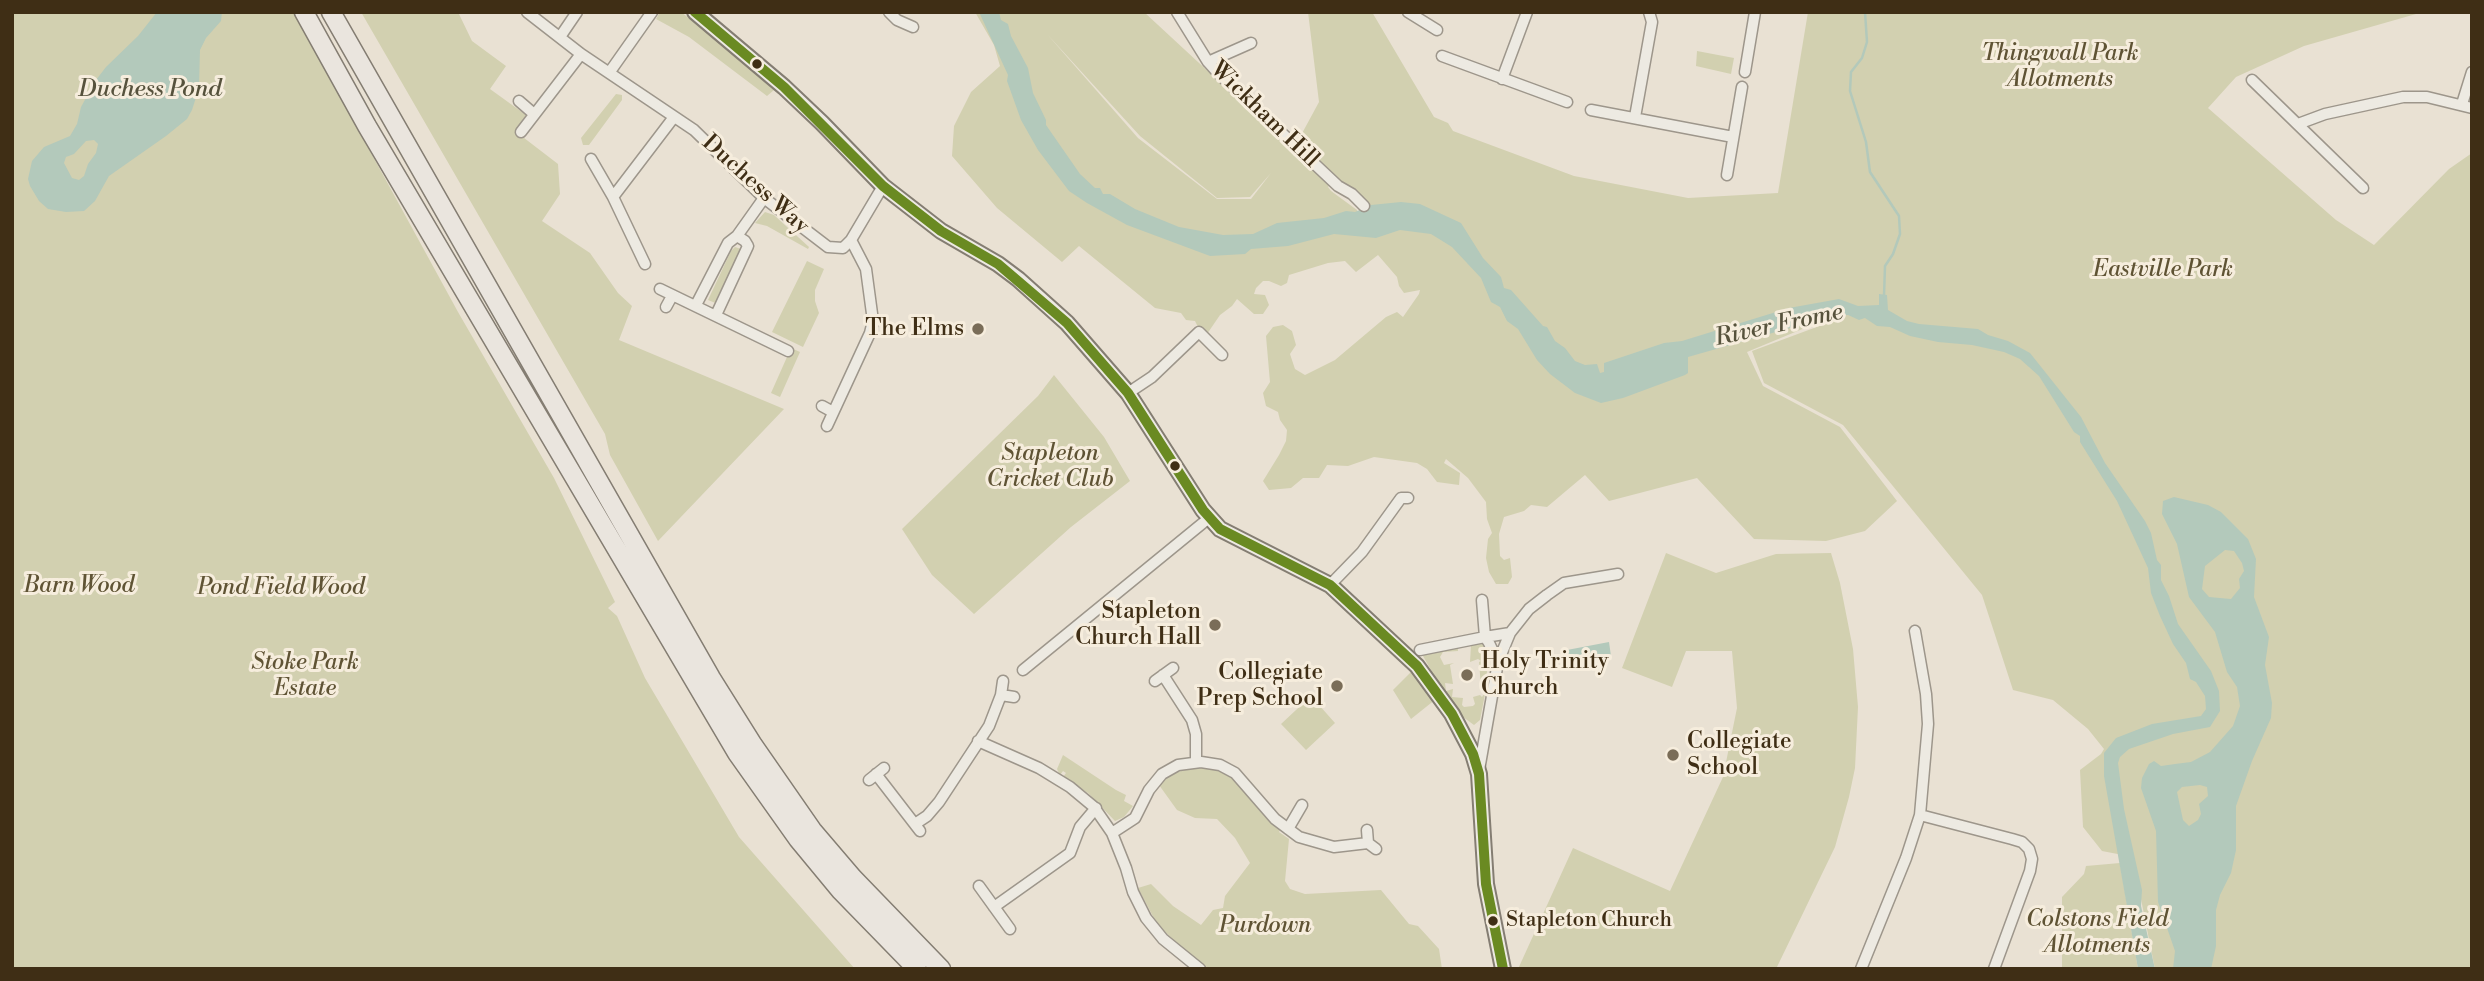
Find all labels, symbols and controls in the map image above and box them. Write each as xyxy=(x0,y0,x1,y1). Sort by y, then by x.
park label: Thingwall Park Allotments xyxy=(1981,40,2139,94)
street label: Wickham Hill xyxy=(1204,56,1324,174)
unlabelled marker xyxy=(750,57,764,71)
water label: Duchess Pond xyxy=(78,76,222,104)
street label: Duchess Way xyxy=(696,130,814,240)
park label: Eastville Park xyxy=(2093,256,2233,284)
water label: River Frome xyxy=(1712,298,1846,354)
place label: The Elms xyxy=(865,315,964,343)
marker: The Elms xyxy=(970,321,986,337)
park label: Stapleton Cricket Club xyxy=(986,440,1114,494)
unlabelled marker xyxy=(1168,459,1182,473)
park label: Barn Wood xyxy=(24,572,134,600)
park label: Pond Field Wood xyxy=(197,574,365,602)
place label: Stapleton Church Hall xyxy=(1075,598,1201,652)
marker: Stapleton Church Hall xyxy=(1207,617,1223,633)
place label: Holy Trinity Church xyxy=(1481,648,1609,702)
park label: Stoke Park Estate xyxy=(251,649,359,703)
place label: Collegiate Prep School xyxy=(1197,659,1323,713)
marker: Holy Trinity Church xyxy=(1459,667,1475,683)
marker: Collegiate Prep School xyxy=(1329,678,1345,694)
place label: Collegiate School xyxy=(1687,728,1792,782)
marker: Collegiate School xyxy=(1665,747,1681,763)
park label: Colstons Field Allotments xyxy=(2026,906,2168,960)
place label: Stapleton Church xyxy=(1506,908,1672,934)
park label: Purdown xyxy=(1219,912,1311,940)
marker: Stapleton Church xyxy=(1486,914,1500,928)

